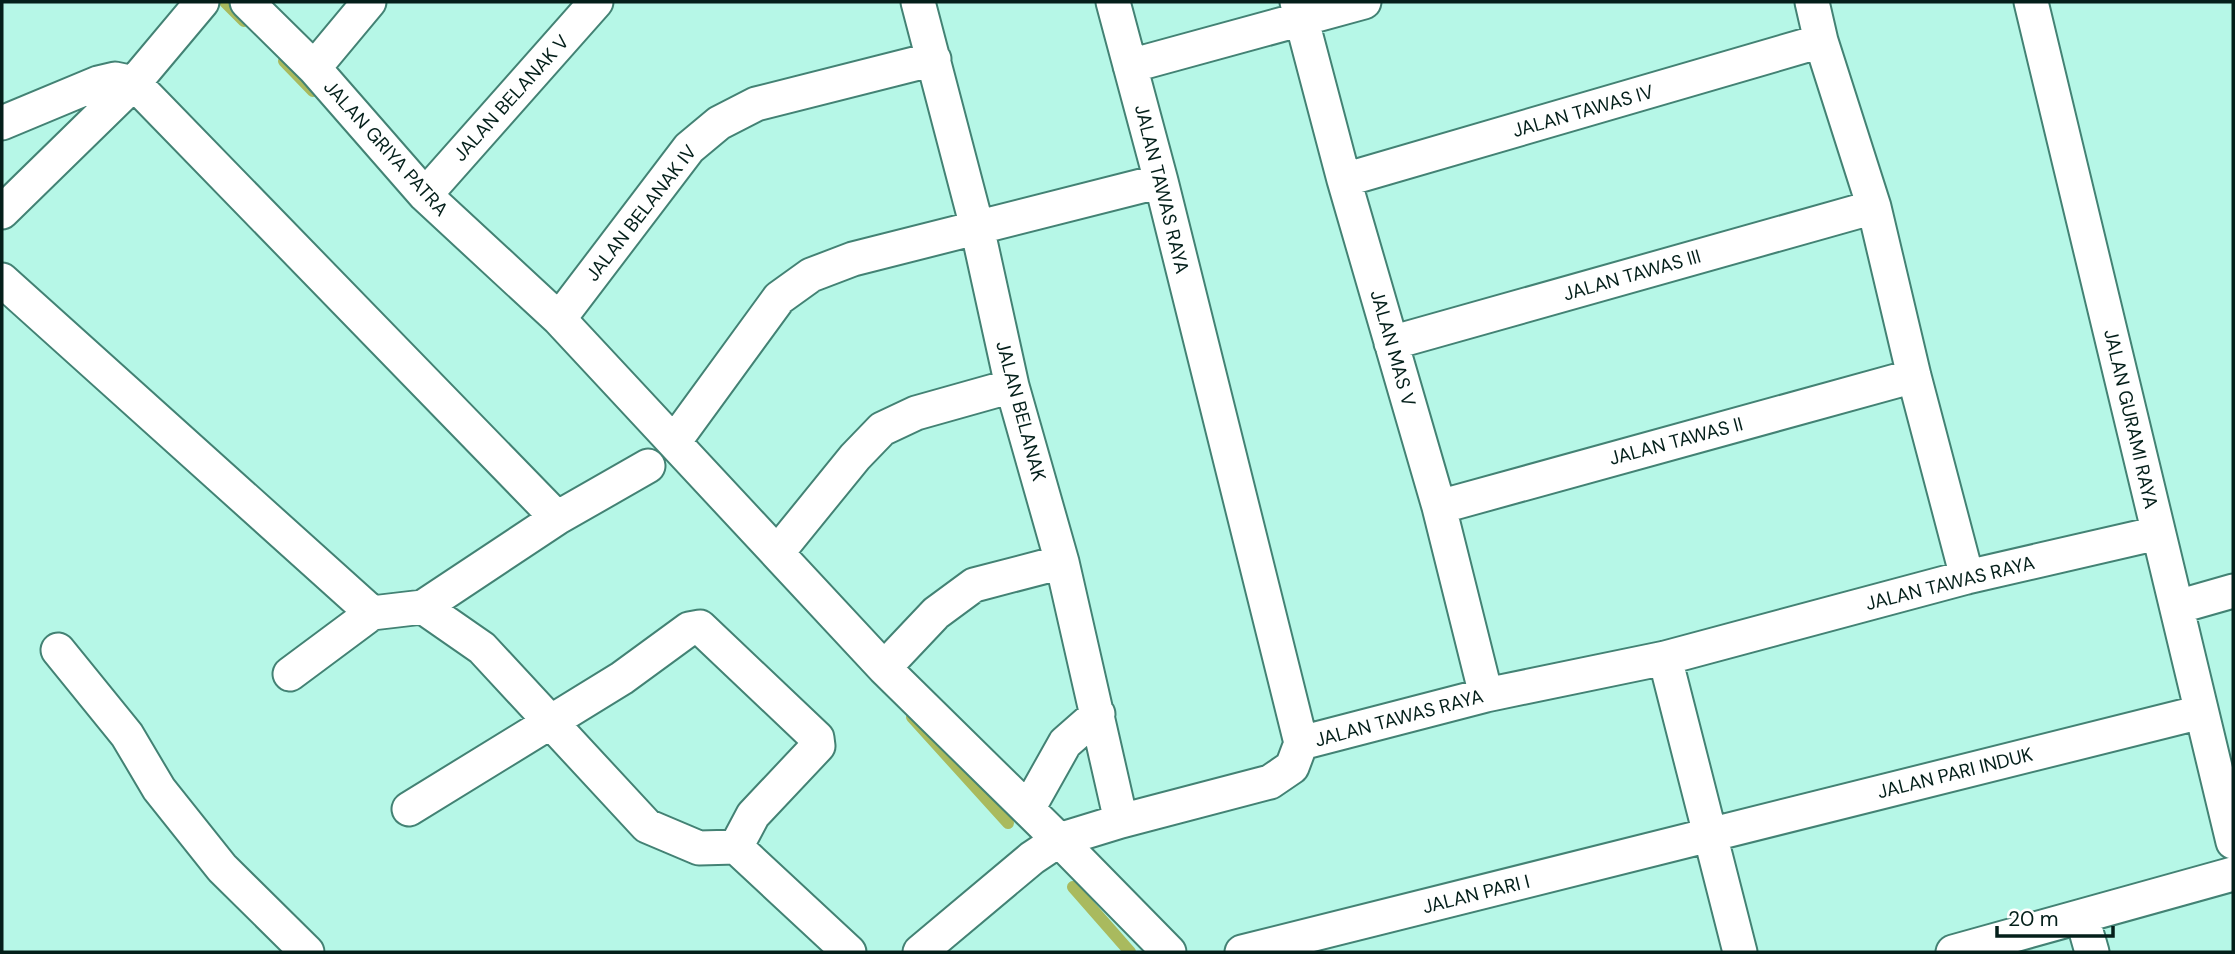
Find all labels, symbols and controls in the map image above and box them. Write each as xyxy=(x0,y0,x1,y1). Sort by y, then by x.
street label: JALAN BELANAK V xyxy=(448,29,575,166)
street label: JALAN GRIYA PATRA xyxy=(318,75,454,222)
street label: JALAN TAWAS IV xyxy=(1510,79,1657,143)
street label: JALAN TAWAS RAYA xyxy=(1129,102,1195,276)
street label: JALAN BELANAK IV xyxy=(580,140,702,286)
street label: JALAN TAWAS III xyxy=(1560,243,1704,307)
street label: JALAN MAS V xyxy=(1364,287,1422,409)
street label: JALAN GURAMI RAYA xyxy=(2098,327,2164,512)
street label: JALAN BELANAK xyxy=(990,338,1052,484)
street label: JALAN TAWAS II xyxy=(1606,411,1746,471)
street label: JALAN TAWAS RAYA xyxy=(1863,550,2037,616)
street label: JALAN TAWAS RAYA xyxy=(1312,683,1486,753)
street label: JALAN PARI INDUK xyxy=(1875,742,2035,804)
street label: JALAN PARI I xyxy=(1420,869,1532,919)
scale bar xyxy=(1997,894,2112,938)
text: 20 m xyxy=(2008,905,2059,933)

